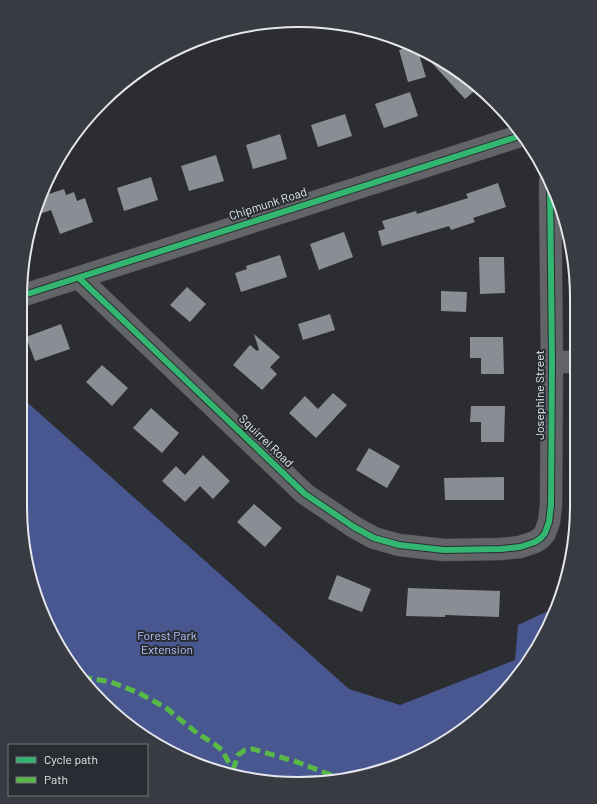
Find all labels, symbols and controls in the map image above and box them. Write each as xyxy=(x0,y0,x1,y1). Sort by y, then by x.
street label: Chipmunk Road xyxy=(227,184,308,222)
street label: Josephine Street xyxy=(532,350,546,440)
street label: Squirrel Road xyxy=(237,411,297,470)
park label: Forest Park Extension xyxy=(137,628,197,656)
legend xyxy=(8,744,148,796)
text: Cycle path xyxy=(44,752,98,766)
text: Path xyxy=(44,772,68,786)

